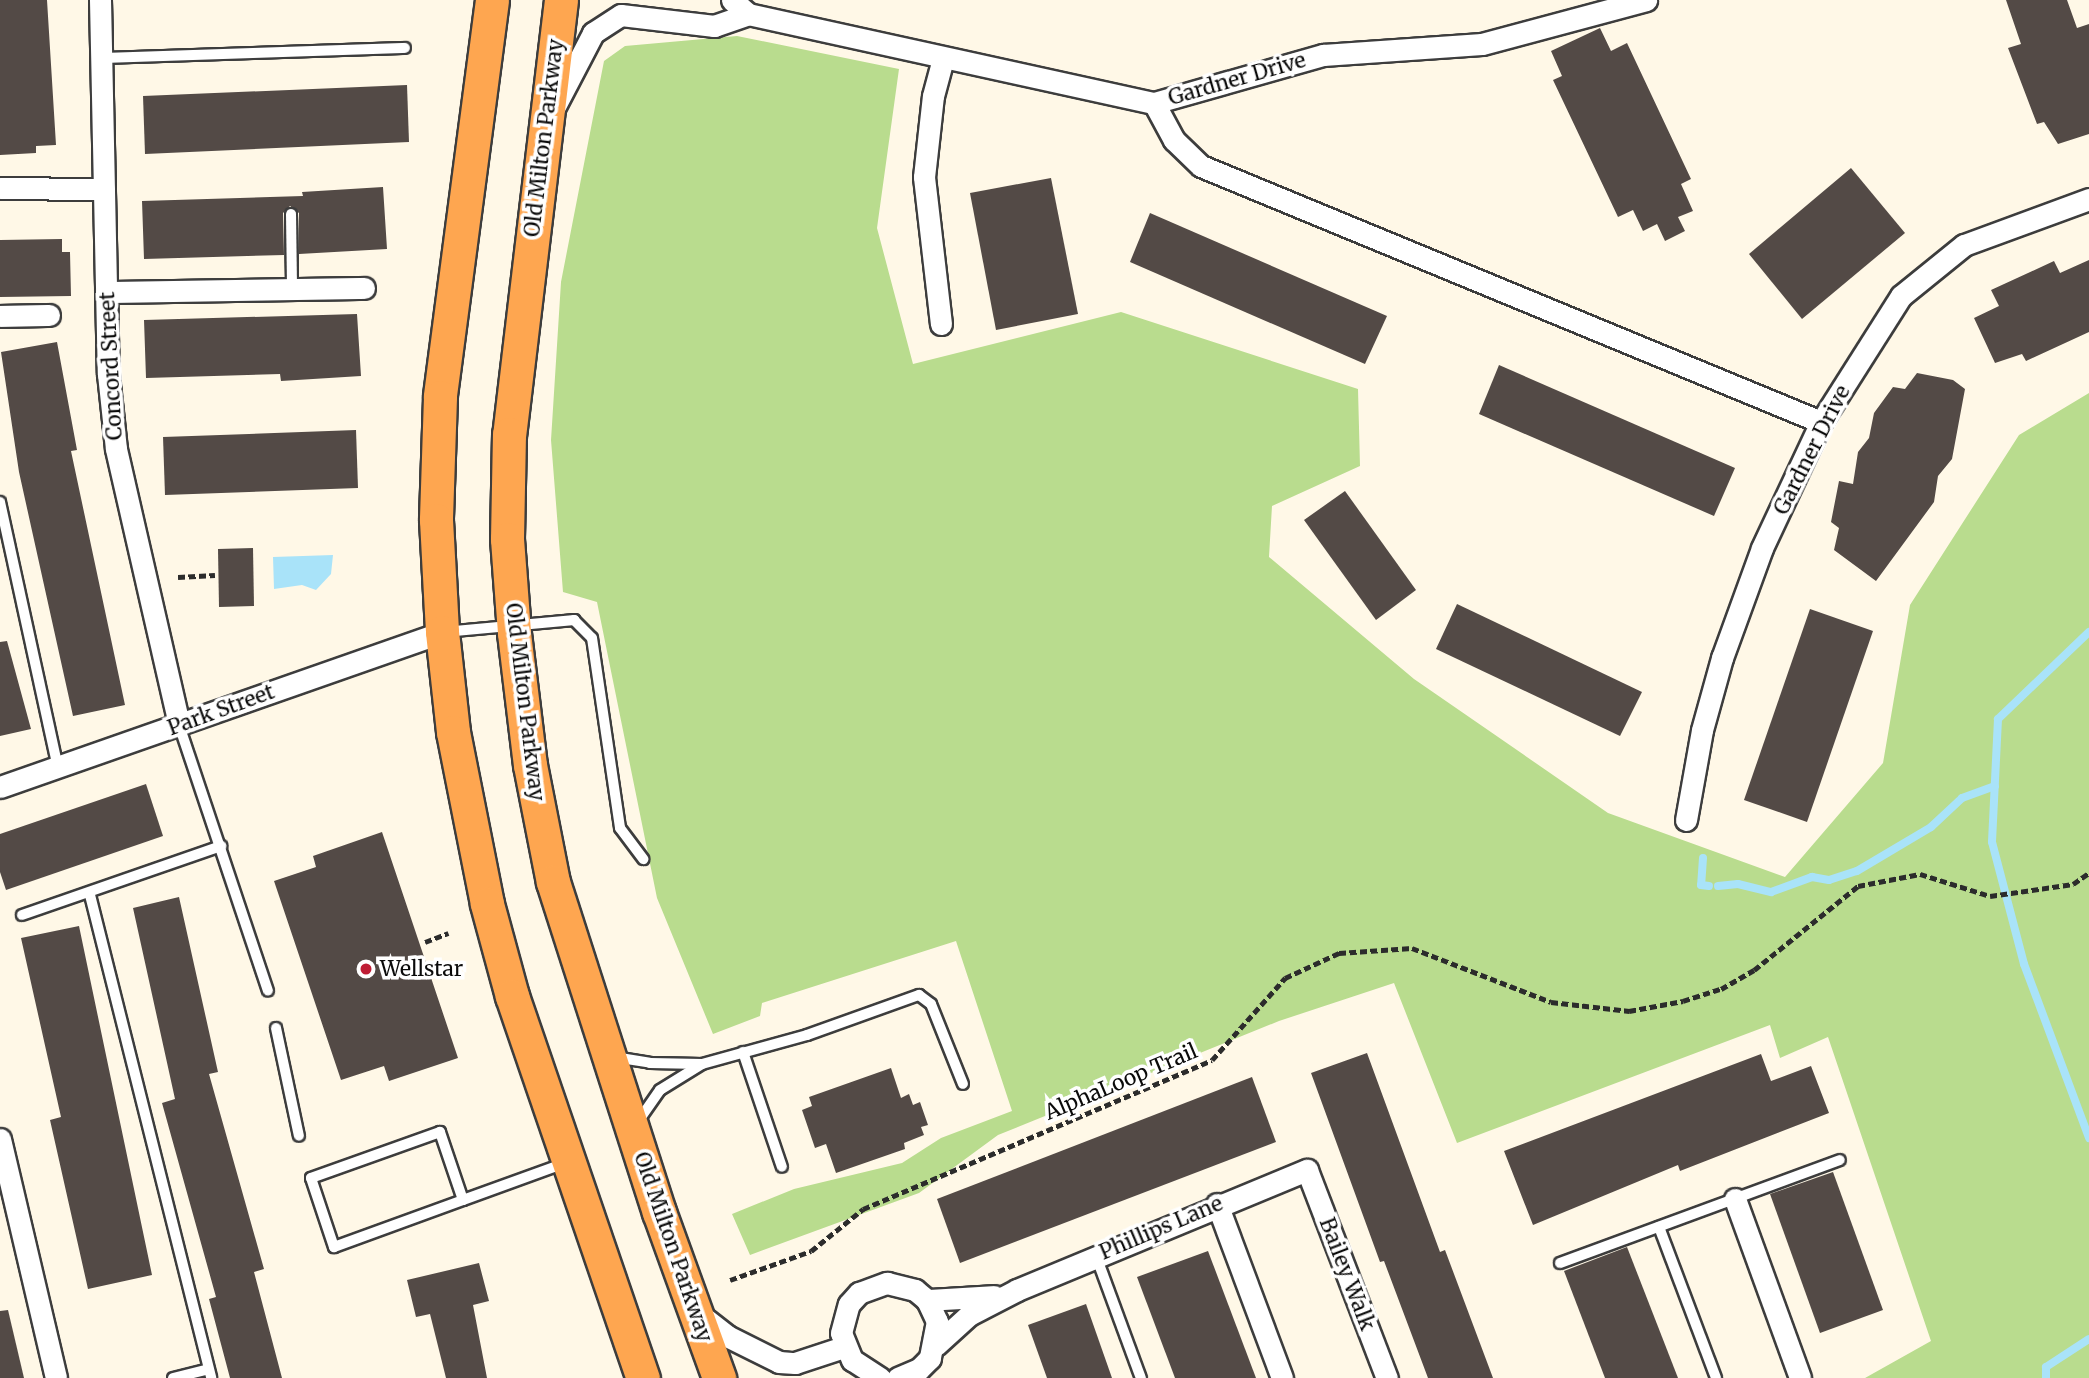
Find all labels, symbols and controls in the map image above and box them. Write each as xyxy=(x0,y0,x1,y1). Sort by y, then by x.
street label: Old Milton Parkway xyxy=(519,38,569,238)
street label: Gardner Drive xyxy=(1165,47,1309,111)
street label: Concord Street xyxy=(95,291,127,441)
street label: Gardner Drive xyxy=(1769,381,1855,519)
street label: Old Milton Parkway xyxy=(500,602,550,802)
street label: Park Street xyxy=(164,679,278,741)
place label: Wellstar xyxy=(380,956,463,982)
marker: Wellstar xyxy=(358,961,374,977)
street label: AlphaLoop Trail xyxy=(1041,1038,1201,1126)
street label: Old Milton Parkway xyxy=(629,1149,717,1345)
street label: Phillips Lane xyxy=(1096,1191,1226,1265)
street label: Bailey Walk xyxy=(1314,1214,1380,1334)

